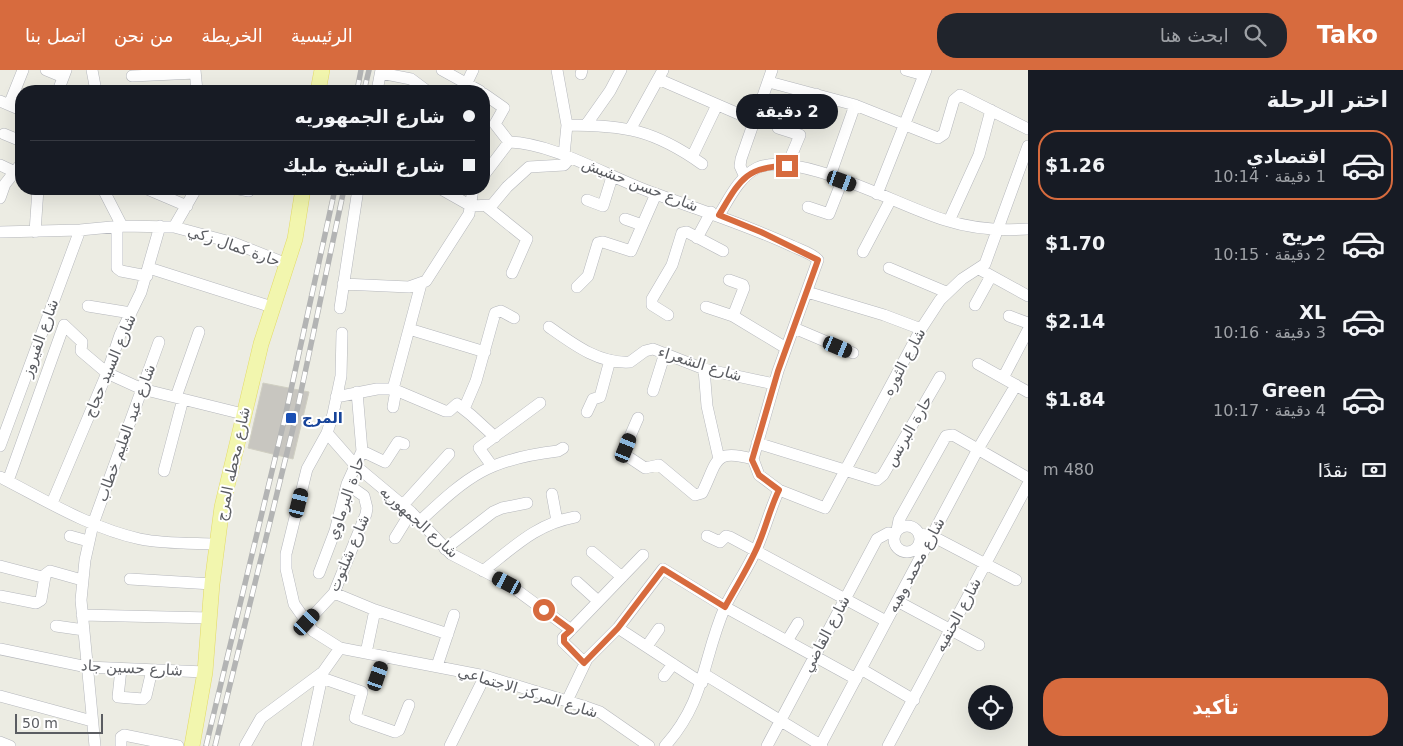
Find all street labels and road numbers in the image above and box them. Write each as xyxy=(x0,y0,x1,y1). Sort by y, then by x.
street label: شارع حسن حشيش xyxy=(579,155,701,215)
street label: حارة كمال زكي xyxy=(185,222,283,271)
street label: شارع الفيروز xyxy=(17,297,62,380)
street label: شارع السيد حجاج xyxy=(80,312,141,421)
street label: شارع الثوره xyxy=(879,325,929,399)
street label: شارع الشعراء xyxy=(656,343,744,385)
street label: شارع عبد العليم خطاب xyxy=(93,362,159,504)
street label: حارة البرنس xyxy=(882,392,936,470)
street label: شارع محطه المرج xyxy=(212,405,255,523)
street label: حارة البرماوي xyxy=(323,454,370,542)
street label: شارع الجمهوريه xyxy=(376,482,462,562)
street label: شارع شلتوت xyxy=(325,512,373,594)
street label: شارع محمد وهبه xyxy=(883,514,949,616)
street label: شارع الحنفيه xyxy=(931,575,985,655)
street label: شارع القاضي xyxy=(798,593,855,676)
street label: شارع حسين جاد xyxy=(81,656,183,680)
street label: شارع المركز الاجتماعي xyxy=(456,662,600,723)

